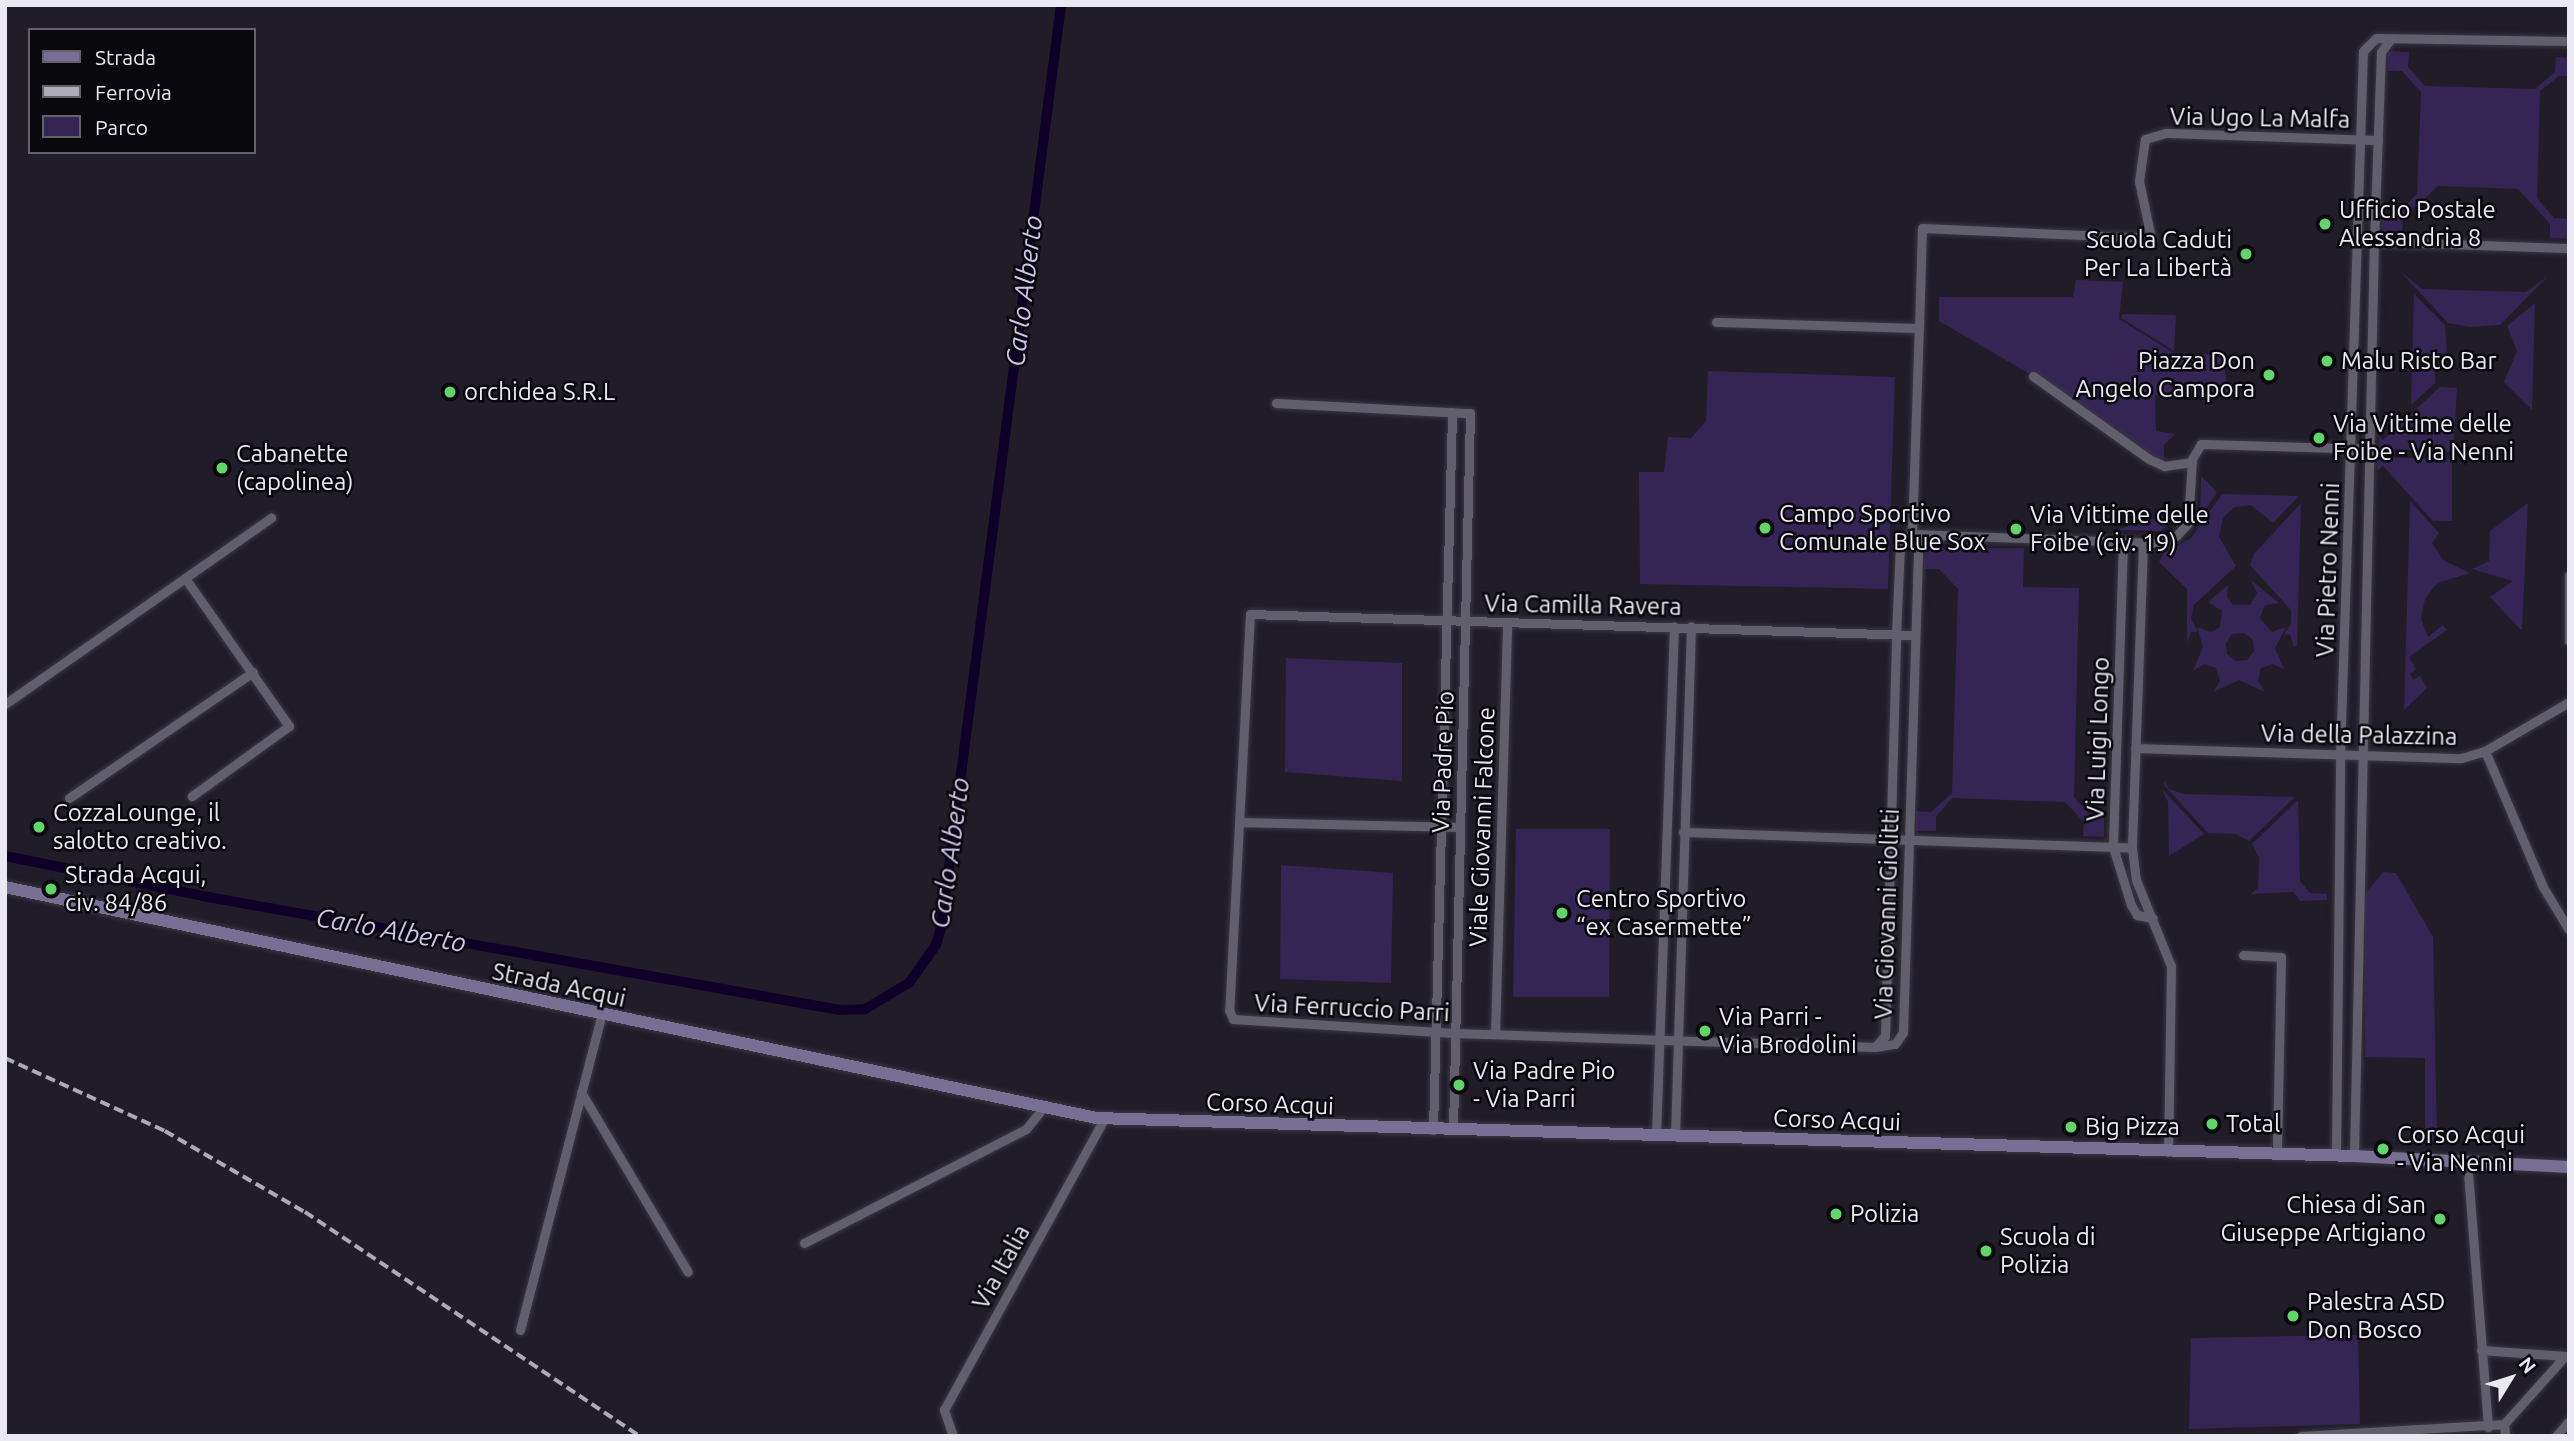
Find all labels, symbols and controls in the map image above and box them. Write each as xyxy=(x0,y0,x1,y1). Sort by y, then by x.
legend xyxy=(28,28,256,154)
text: Strada xyxy=(95,45,156,69)
text: Ferrovia xyxy=(95,80,172,104)
street label: Via Ugo La Malfa xyxy=(2170,102,2350,134)
text: Parco xyxy=(95,115,148,139)
place label: Ufficio Postale Alessandria 8 xyxy=(2339,196,2496,252)
water label: Carlo Alberto xyxy=(999,214,1049,368)
marker: Ufficio Postale Alessandria 8 xyxy=(2317,216,2333,232)
place label: Scuola Caduti Per La Libertà xyxy=(2084,226,2232,282)
marker: Scuola Caduti Per La Libertà xyxy=(2238,246,2254,262)
place label: Piazza Don Angelo Campora xyxy=(2076,347,2255,403)
place label: Malu Risto Bar xyxy=(2341,347,2496,375)
marker: Malu Risto Bar xyxy=(2319,353,2335,369)
marker: Piazza Don Angelo Campora xyxy=(2261,367,2277,383)
place label: orchidea S.R.L xyxy=(464,378,615,406)
marker: orchidea S.R.L xyxy=(442,384,458,400)
place label: Via Vittime delle Foibe - Via Nenni xyxy=(2333,410,2514,466)
marker: Via Vittime delle Foibe - Via Nenni xyxy=(2311,430,2327,446)
place label: Cabanette (capolinea) xyxy=(236,440,354,496)
marker: Cabanette (capolinea) xyxy=(214,460,230,476)
street label: Via Pietro Nenni xyxy=(2311,482,2345,658)
place label: Campo Sportivo Comunale Blue Sox xyxy=(1779,500,1986,556)
place label: Via Vittime delle Foibe (civ. 19) xyxy=(2030,501,2209,557)
marker: Campo Sportivo Comunale Blue Sox xyxy=(1757,520,1773,536)
marker: Via Vittime delle Foibe (civ. 19) xyxy=(2008,521,2024,537)
street label: Via Camilla Ravera xyxy=(1484,589,1682,621)
street label: Via Luigi Longo xyxy=(2081,656,2115,822)
street label: Via Padre Pio xyxy=(1426,690,1460,834)
street label: Viale Giovanni Falcone xyxy=(1463,707,1501,947)
street label: Via della Palazzina xyxy=(2261,719,2457,751)
water label: Carlo Alberto xyxy=(924,776,976,930)
place label: CozzaLounge, il salotto creativo. xyxy=(53,799,227,855)
street label: Via Giovanni Giolitti xyxy=(1869,808,1905,1020)
marker: CozzaLounge, il salotto creativo. xyxy=(31,819,47,835)
place label: Strada Acqui, civ. 84/86 xyxy=(65,861,206,917)
marker: Strada Acqui, civ. 84/86 xyxy=(43,881,59,897)
place label: Centro Sportivo “ex Casermette” xyxy=(1576,885,1751,941)
water label: Carlo Alberto xyxy=(313,901,469,959)
marker: Centro Sportivo “ex Casermette” xyxy=(1554,905,1570,921)
street label: Strada Acqui xyxy=(490,957,628,1013)
street label: Via Ferruccio Parri xyxy=(1254,989,1450,1027)
place label: Via Parri - Via Brodolini xyxy=(1719,1003,1857,1059)
marker: Via Parri - Via Brodolini xyxy=(1697,1023,1713,1039)
place label: Via Padre Pio - Via Parri xyxy=(1473,1057,1615,1113)
marker: Via Padre Pio - Via Parri xyxy=(1451,1077,1467,1093)
street label: Corso Acqui xyxy=(1206,1087,1334,1121)
street label: Corso Acqui xyxy=(1773,1103,1901,1137)
place label: Total xyxy=(2226,1110,2280,1138)
place label: Big Pizza xyxy=(2085,1113,2180,1141)
marker: Total xyxy=(2204,1116,2220,1132)
marker: Big Pizza xyxy=(2063,1119,2079,1135)
place label: Corso Acqui - Via Nenni xyxy=(2397,1121,2525,1177)
marker: Corso Acqui - Via Nenni xyxy=(2375,1141,2391,1157)
place label: Chiesa di San Giuseppe Artigiano xyxy=(2220,1191,2426,1247)
place label: Polizia xyxy=(1850,1200,1919,1228)
marker: Polizia xyxy=(1828,1206,1844,1222)
marker: Chiesa di San Giuseppe Artigiano xyxy=(2432,1211,2448,1227)
street label: Via Italia xyxy=(966,1220,1036,1314)
place label: Scuola di Polizia xyxy=(2000,1223,2096,1279)
marker: Scuola di Polizia xyxy=(1978,1243,1994,1259)
place label: Palestra ASD Don Bosco xyxy=(2307,1288,2445,1344)
marker: Palestra ASD Don Bosco xyxy=(2285,1308,2301,1324)
north arrow xyxy=(2476,1343,2546,1413)
text: N xyxy=(2515,1353,2541,1377)

